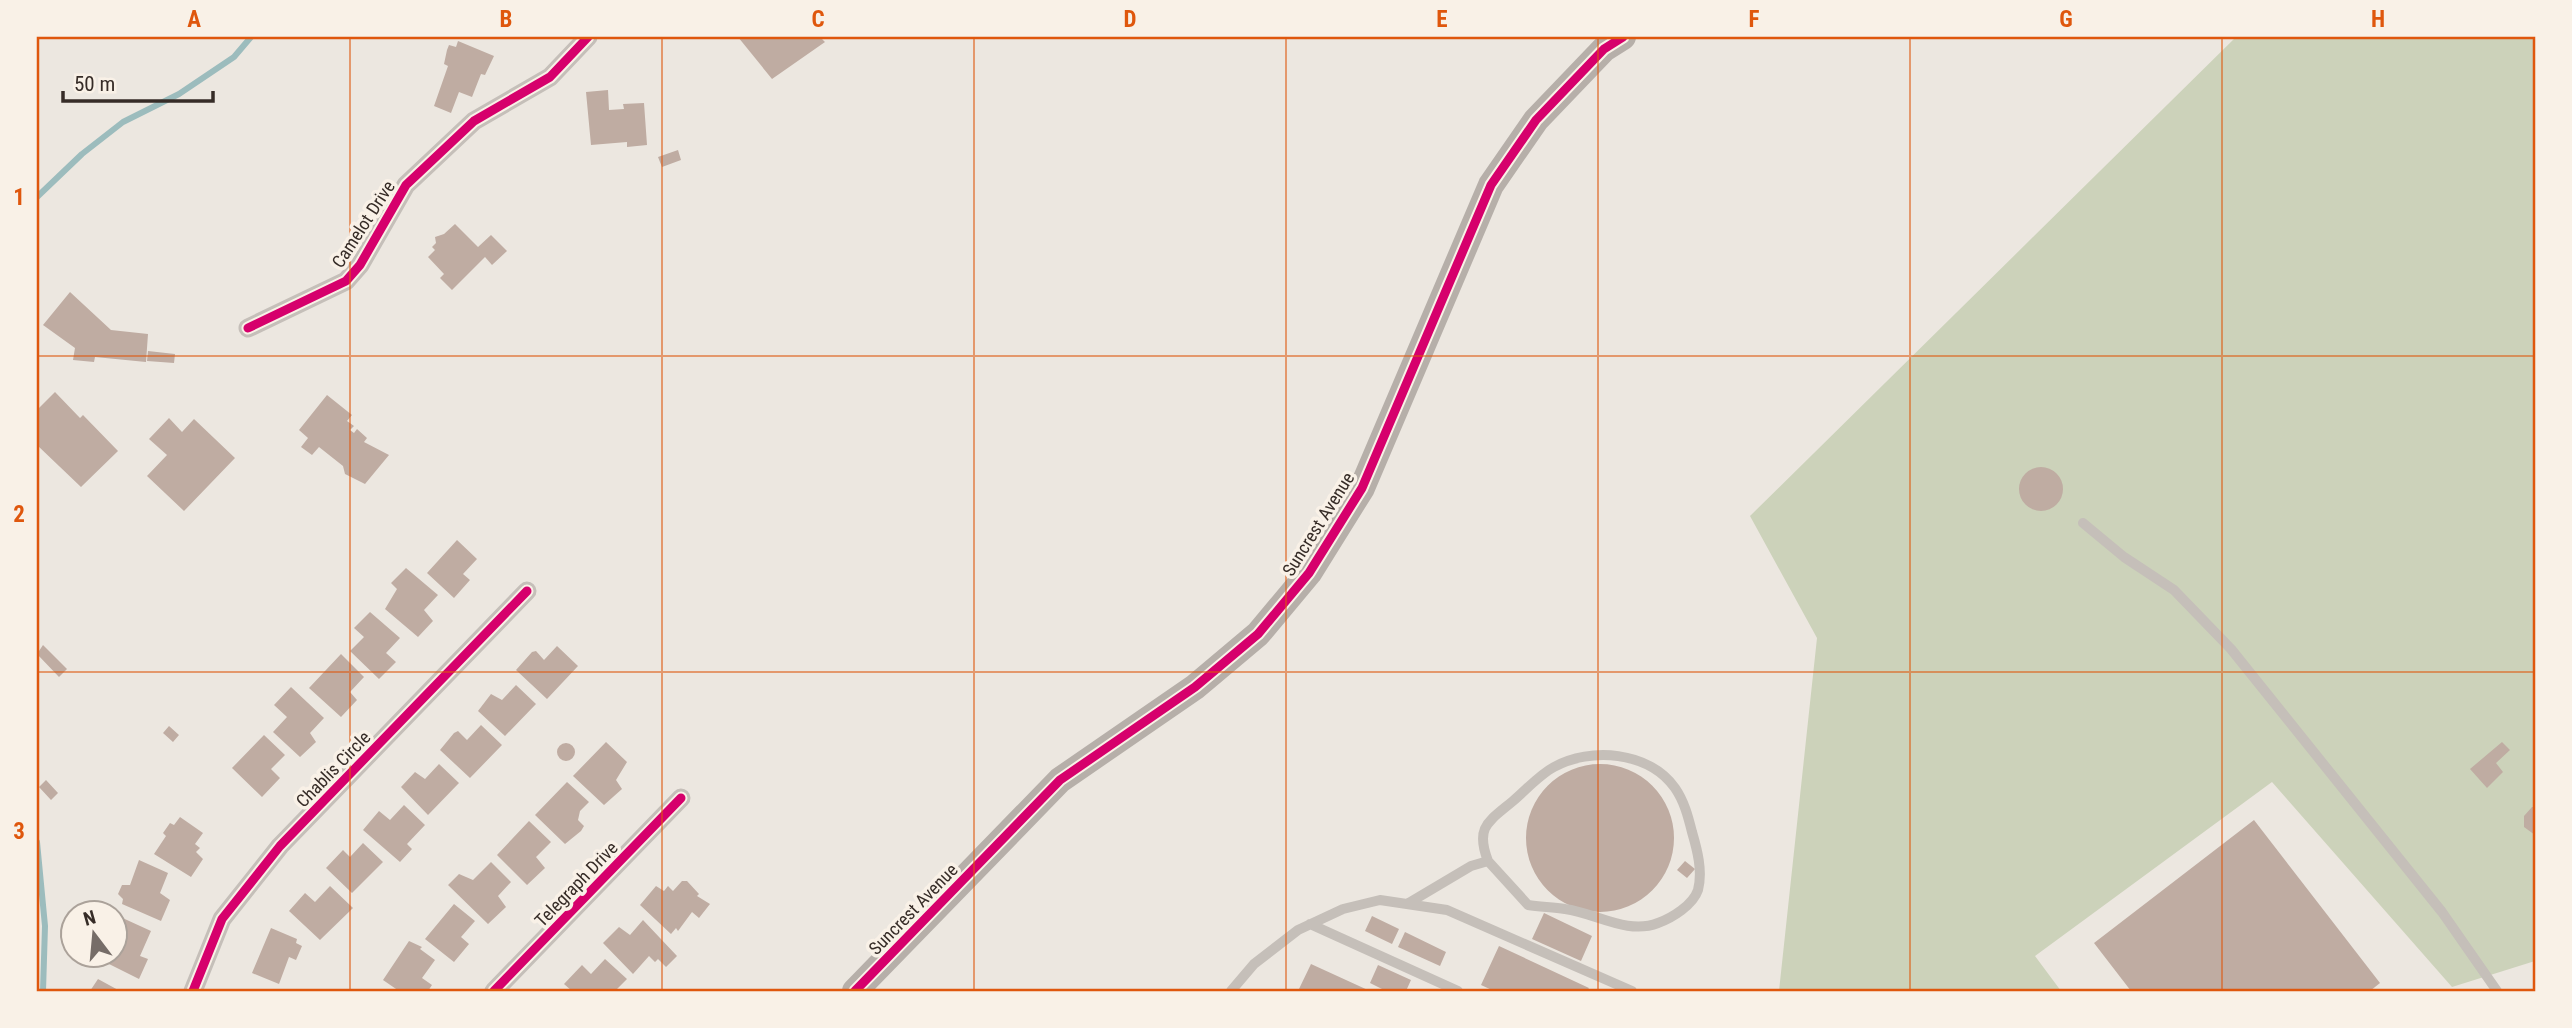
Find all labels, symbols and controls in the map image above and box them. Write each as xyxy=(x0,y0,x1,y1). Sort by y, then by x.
text: A xyxy=(187,6,201,33)
text: B xyxy=(500,6,512,33)
text: C xyxy=(811,6,825,33)
text: D xyxy=(1124,6,1137,33)
text: E xyxy=(1436,6,1448,33)
text: F xyxy=(1749,6,1760,33)
text: G xyxy=(2059,6,2073,33)
text: H xyxy=(2371,6,2385,33)
scale bar xyxy=(63,60,214,104)
text: 50 m xyxy=(74,72,115,96)
street label: Camelot Drive xyxy=(327,177,399,271)
text: 1 xyxy=(13,184,25,211)
street label: Suncrest Avenue xyxy=(1278,468,1358,580)
text: 2 xyxy=(13,501,25,528)
street label: Chablis Circle xyxy=(292,727,374,811)
text: 3 xyxy=(13,818,25,845)
street label: Telegraph Drive xyxy=(530,837,622,931)
street label: Suncrest Avenue xyxy=(864,859,962,959)
north arrow xyxy=(60,898,130,968)
text: N xyxy=(81,905,98,931)

